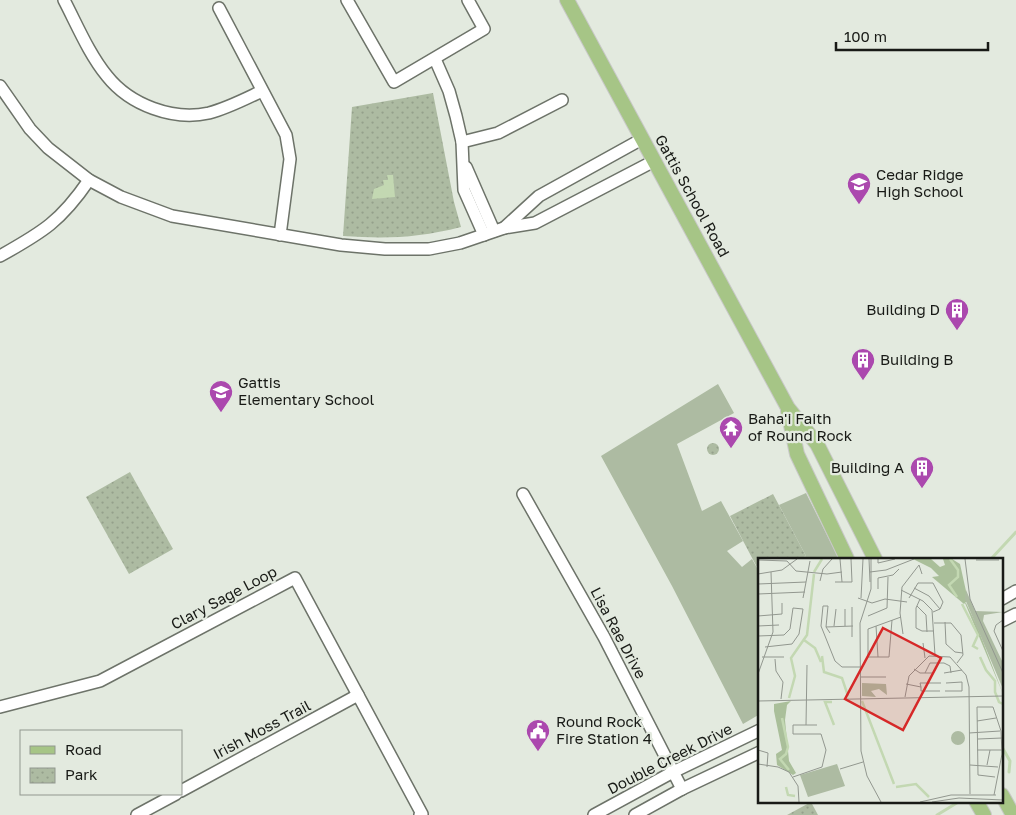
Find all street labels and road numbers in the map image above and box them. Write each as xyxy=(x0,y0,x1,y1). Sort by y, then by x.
street label: Gattis School Road xyxy=(652,131,734,260)
street label: Clary Sage Loop xyxy=(168,562,280,633)
street label: Lisa Rae Drive xyxy=(587,584,651,682)
street label: Irish Moss Trail xyxy=(210,696,314,762)
street label: Double Creek Drive xyxy=(604,719,735,797)

